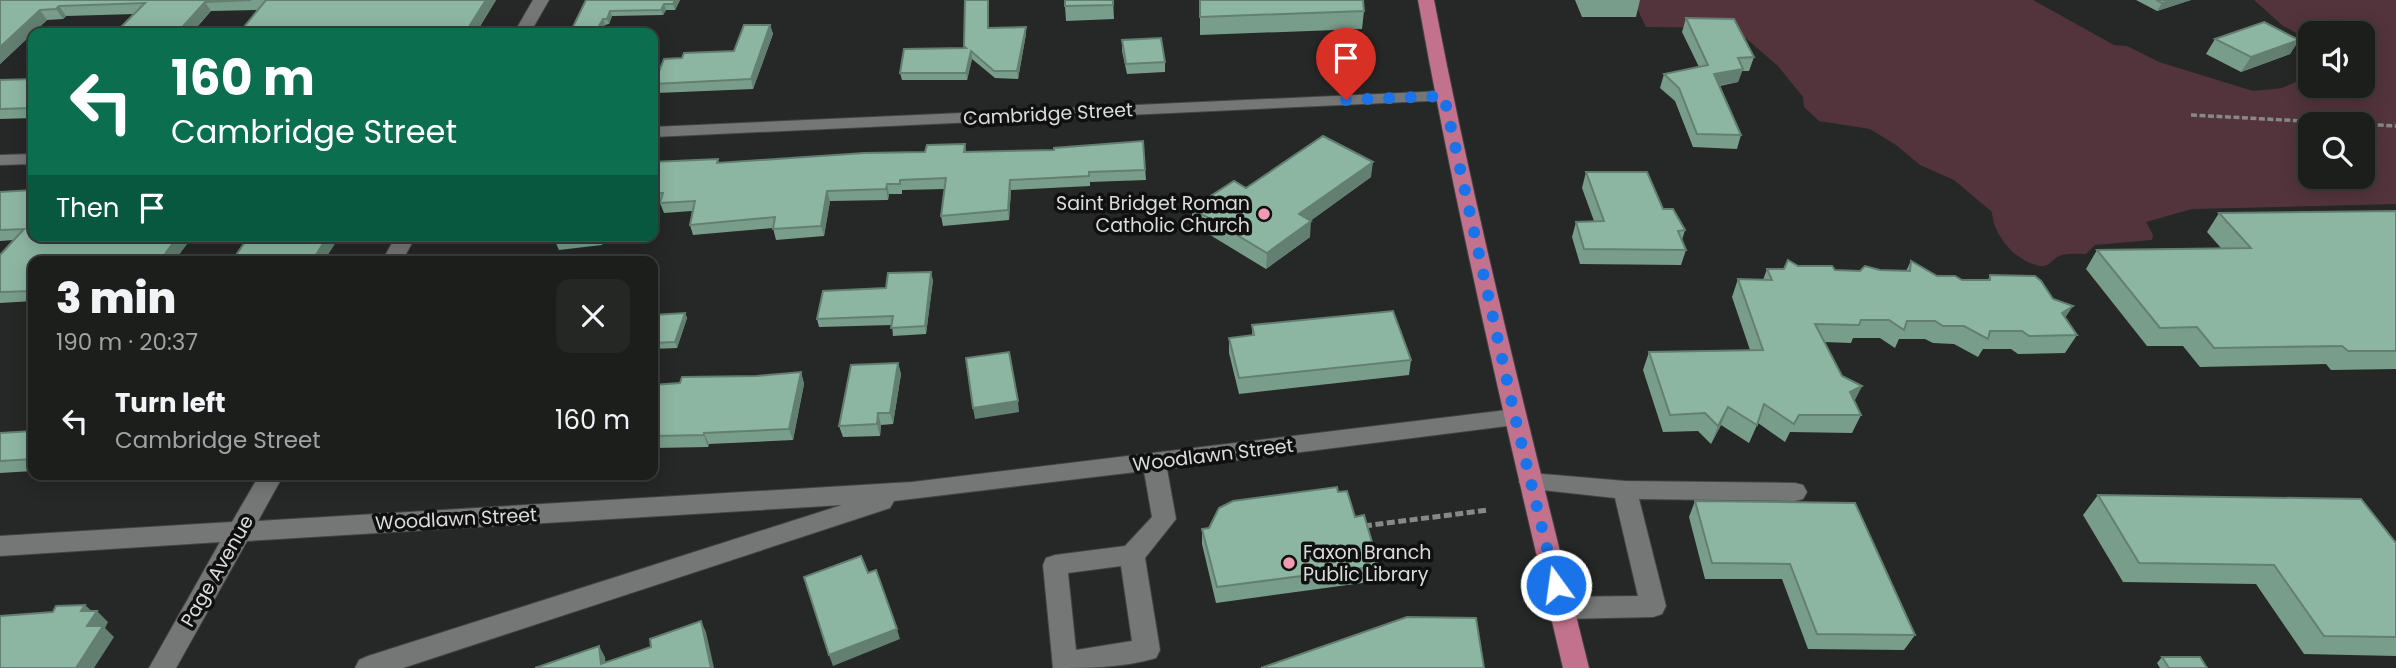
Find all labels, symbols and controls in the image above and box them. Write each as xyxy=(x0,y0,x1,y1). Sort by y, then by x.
map controls xyxy=(2298,21,2375,189)
button: sound xyxy=(2298,21,2375,98)
pin xyxy=(1316,28,1376,100)
icon: arrive xyxy=(1327,39,1365,77)
text: 160 m xyxy=(171,44,315,112)
icon: left xyxy=(56,56,147,147)
street label: Cambridge Street xyxy=(962,96,1134,132)
text: Cambridge Street xyxy=(171,109,457,154)
button: search xyxy=(2298,112,2375,189)
icon: arrive xyxy=(133,189,171,227)
text: Then xyxy=(56,190,119,226)
place label: Saint Bridget Roman Catholic Church xyxy=(1056,190,1250,239)
marker: Saint Bridget Roman Catholic Church xyxy=(1256,206,1272,222)
text: 3 min xyxy=(56,269,176,328)
button: close xyxy=(556,279,630,353)
text: 190 m · 20:37 xyxy=(56,326,198,358)
text: Turn left xyxy=(115,385,226,421)
icon: left xyxy=(56,402,94,440)
text: 160 m xyxy=(555,402,630,438)
text: Cambridge Street xyxy=(115,424,321,456)
street label: Woodlawn Street xyxy=(1131,432,1295,478)
street label: Woodlawn Street xyxy=(375,501,538,537)
street label: Page Avenue xyxy=(174,510,260,632)
place label: Faxon Branch Public Library xyxy=(1303,539,1431,588)
position arrow xyxy=(1519,548,1593,622)
marker: Faxon Branch Public Library xyxy=(1281,555,1297,571)

